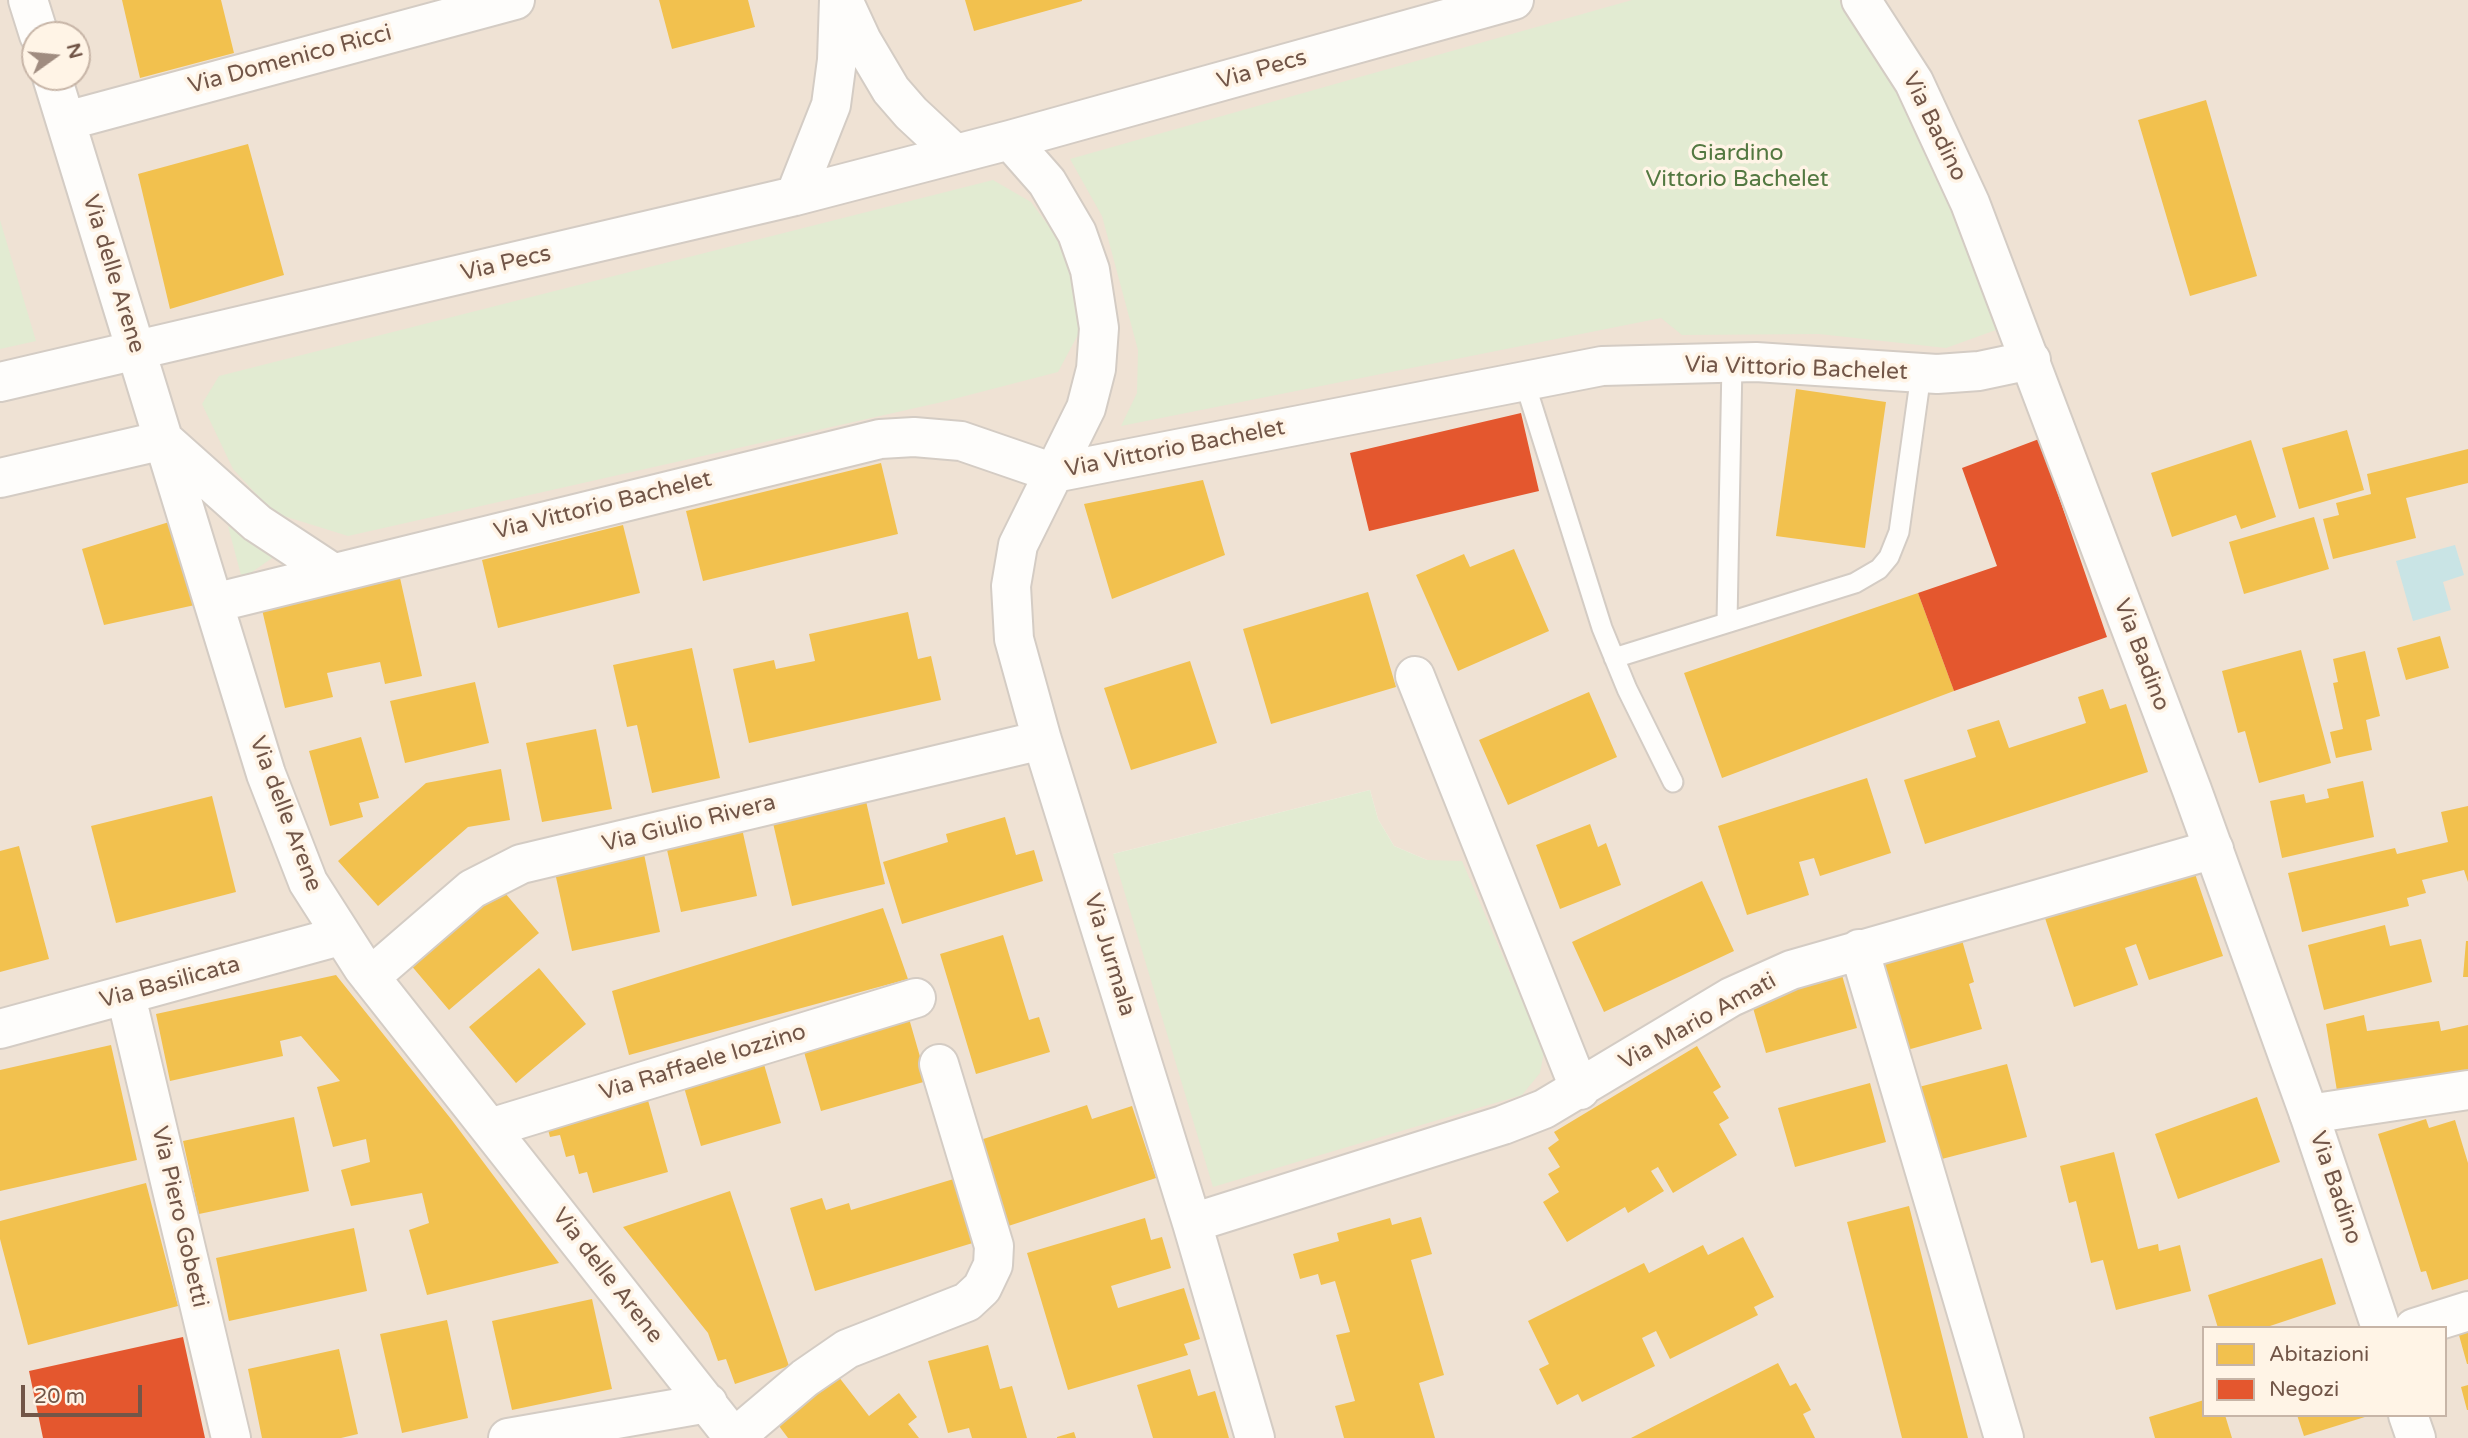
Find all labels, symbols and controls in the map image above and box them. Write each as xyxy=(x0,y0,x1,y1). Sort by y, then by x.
street label: Via Domenico Ricci xyxy=(185,20,395,100)
north arrow xyxy=(21,21,91,91)
text: N xyxy=(62,41,87,61)
street label: Via Pecs xyxy=(1214,44,1310,96)
street label: Via Badino xyxy=(1896,68,1972,186)
park label: Giardino Vittorio Bachelet xyxy=(1645,140,1829,194)
street label: Via delle Arene xyxy=(76,192,150,356)
street label: Via Pecs xyxy=(458,240,554,288)
street label: Via Vittorio Bachelet xyxy=(1684,351,1908,387)
street label: Via Vittorio Bachelet xyxy=(1063,414,1287,484)
street label: Via Vittorio Bachelet xyxy=(491,466,715,546)
street label: Via Badino xyxy=(2107,595,2175,715)
street label: Via delle Arene xyxy=(243,733,327,895)
street label: Via Giulio Rivera xyxy=(599,789,779,859)
street label: Via Jurmala xyxy=(1077,890,1141,1020)
street label: Via Basilicata xyxy=(97,951,243,1015)
street label: Via Mario Amati xyxy=(1615,967,1781,1077)
street label: Via Raffaele Iozzino xyxy=(596,1018,810,1108)
street label: Via Piero Gobetti xyxy=(145,1124,213,1310)
street label: Via Badino xyxy=(2303,1128,2367,1248)
street label: Via delle Arene xyxy=(546,1203,668,1349)
legend xyxy=(2202,1326,2447,1417)
text: Abitazioni xyxy=(2269,1342,2369,1367)
scale bar xyxy=(24,1372,145,1416)
text: Negozi xyxy=(2269,1377,2339,1402)
text: 20 m xyxy=(34,1384,85,1409)

